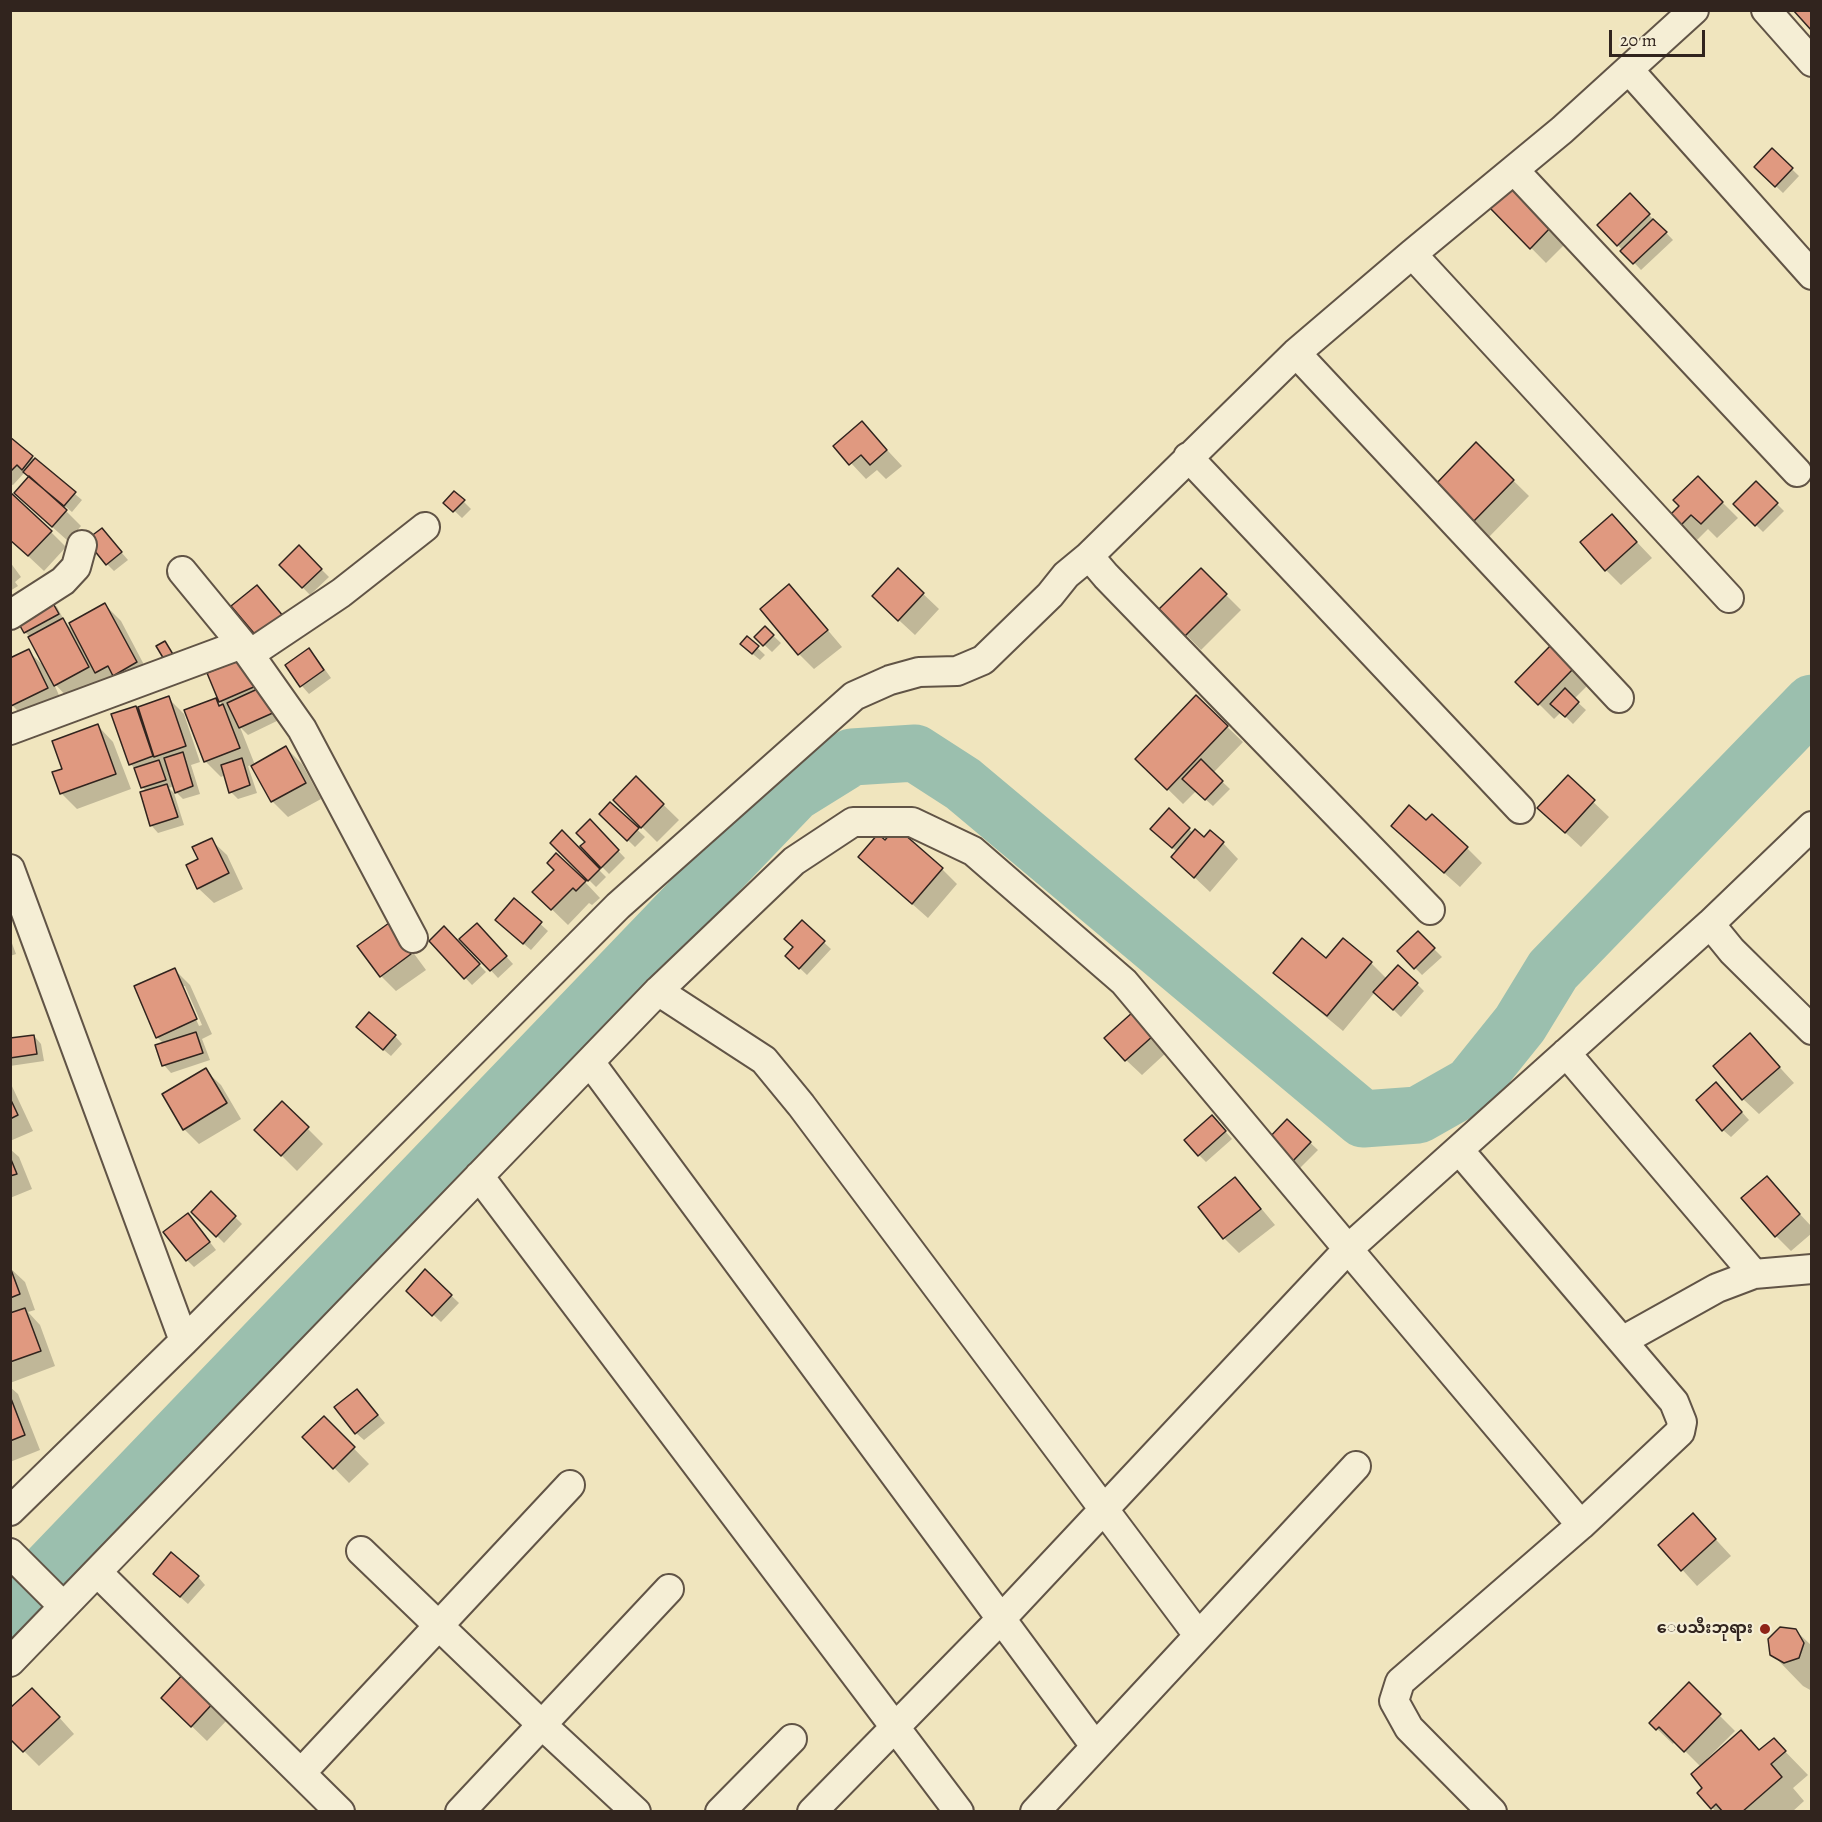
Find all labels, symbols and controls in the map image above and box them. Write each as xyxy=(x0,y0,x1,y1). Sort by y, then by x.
scale bar xyxy=(1612,18,1708,56)
text: 20 m xyxy=(1620,28,1657,52)
place label: ေပသီးဘုရား xyxy=(1657,1619,1753,1639)
marker: ေပသီးဘုရား xyxy=(1758,1622,1772,1636)

